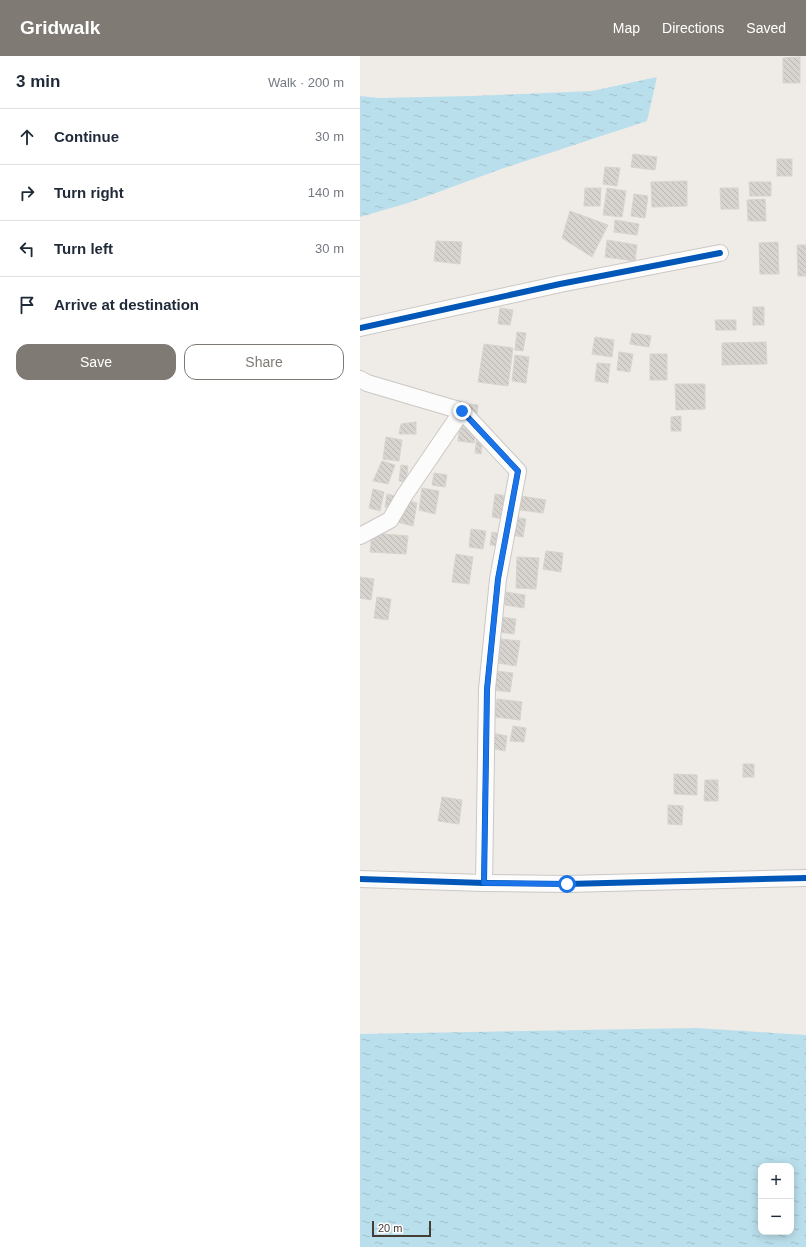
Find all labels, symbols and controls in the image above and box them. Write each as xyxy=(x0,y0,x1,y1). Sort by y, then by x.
text: Gridwalk xyxy=(20,17,100,38)
text: Map xyxy=(613,20,640,36)
text: Directions xyxy=(662,20,724,36)
text: Saved xyxy=(746,20,786,36)
text: 3 min xyxy=(16,72,60,91)
text: Walk · 200 m xyxy=(268,75,344,90)
icon: ahead xyxy=(16,126,38,148)
text: Continue xyxy=(54,128,119,145)
text: 30 m xyxy=(315,129,344,144)
icon: right xyxy=(16,182,38,204)
text: Turn right xyxy=(54,184,124,201)
text: 140 m xyxy=(308,185,344,200)
icon: left xyxy=(16,238,38,260)
text: Turn left xyxy=(54,240,113,257)
text: 30 m xyxy=(315,241,344,256)
icon: arrive xyxy=(16,294,38,316)
text: Arrive at destination xyxy=(54,296,199,313)
button: Save xyxy=(16,344,176,380)
button: Share xyxy=(184,344,344,380)
route end xyxy=(453,402,471,420)
route start xyxy=(558,875,576,893)
map controls xyxy=(758,1163,794,1235)
button: + xyxy=(758,1163,794,1199)
button: − xyxy=(758,1199,794,1235)
scale bar xyxy=(372,1219,431,1238)
text: 20 m xyxy=(378,1222,402,1234)

